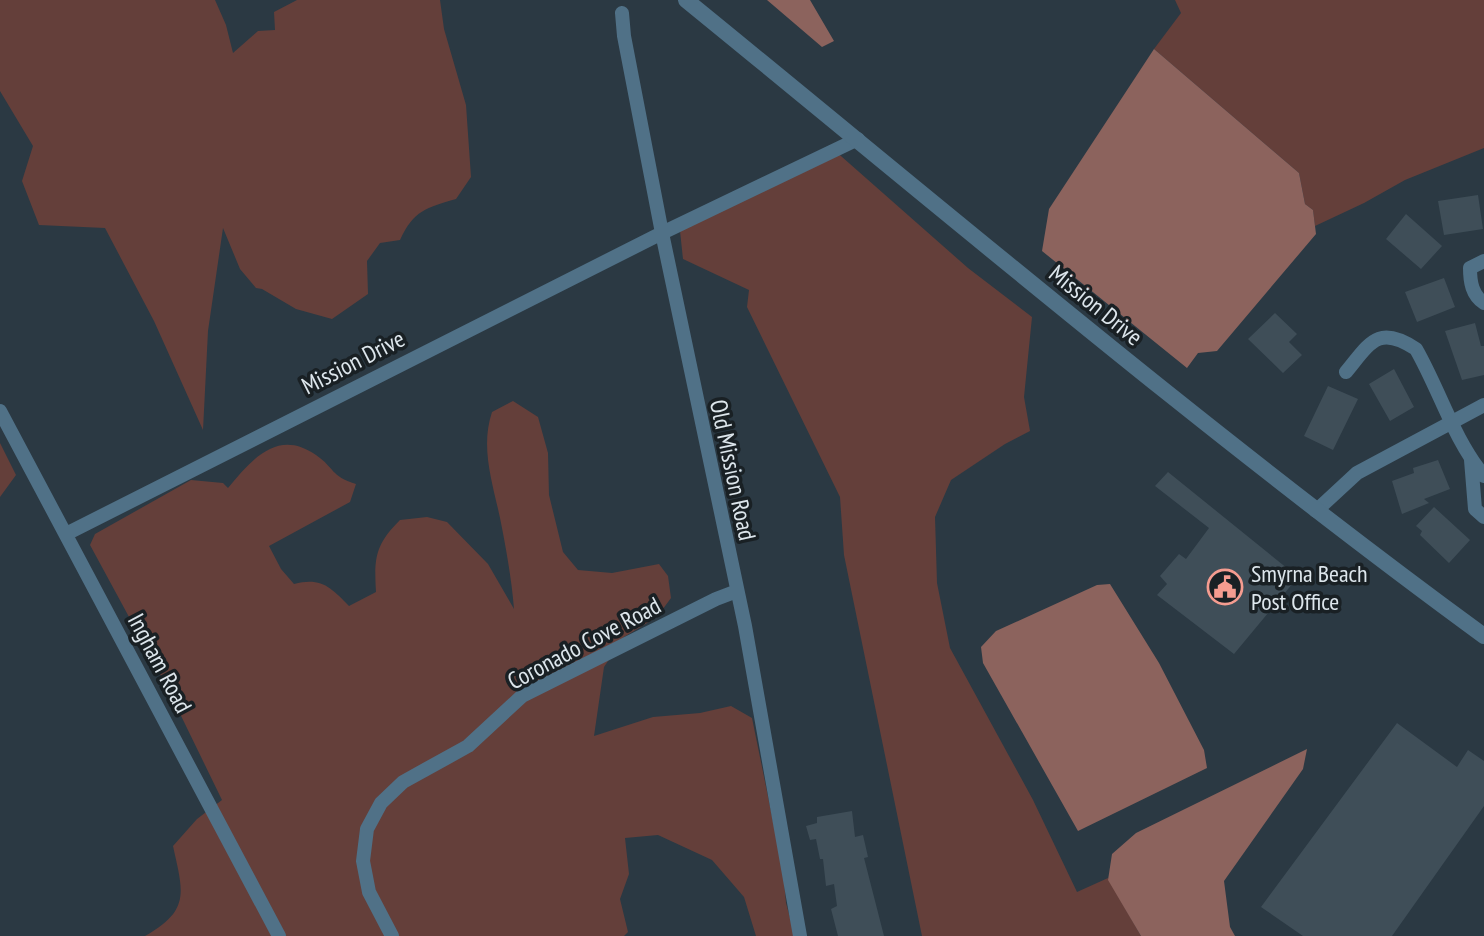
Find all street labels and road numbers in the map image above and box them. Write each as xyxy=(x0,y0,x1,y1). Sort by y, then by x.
street label: Mission Drive xyxy=(1043,258,1149,352)
street label: Mission Drive xyxy=(296,323,410,401)
street label: Old Mission Road xyxy=(703,397,763,543)
street label: Coronado Cove Road xyxy=(502,590,666,696)
street label: Ingham Road xyxy=(121,608,199,718)

